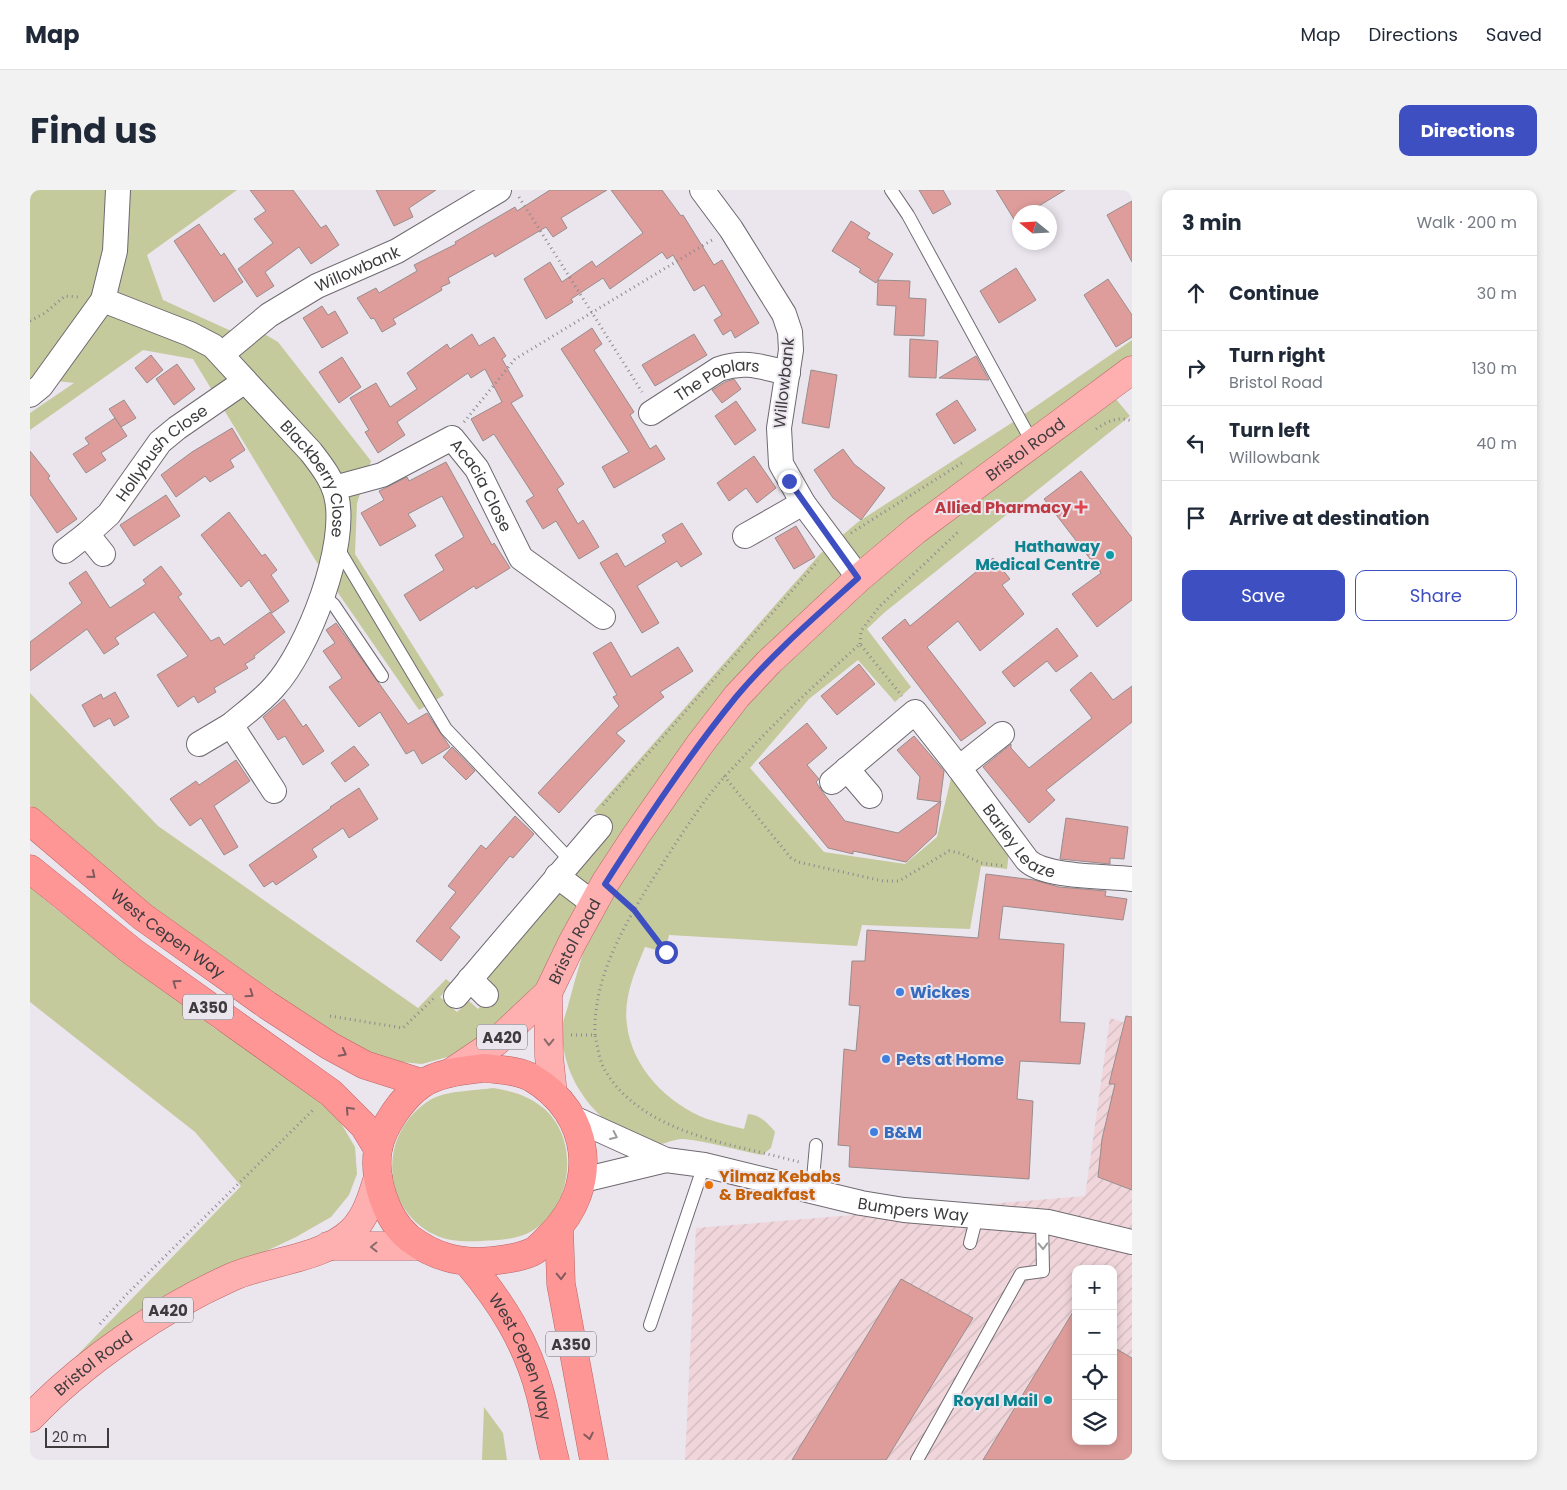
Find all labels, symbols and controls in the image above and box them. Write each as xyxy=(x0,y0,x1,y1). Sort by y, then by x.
text: Map xyxy=(25,18,80,51)
text: Map xyxy=(1301,22,1340,47)
text: Directions xyxy=(1368,22,1458,47)
text: Saved xyxy=(1486,22,1542,47)
button: Directions xyxy=(1399,105,1537,156)
text: Find us xyxy=(30,106,157,155)
north arrow xyxy=(1012,205,1057,250)
text: 3 min xyxy=(1182,208,1242,237)
text: Walk · 200 m xyxy=(1416,211,1517,234)
street label: Willowbank xyxy=(311,239,404,297)
icon: ahead xyxy=(1182,279,1210,307)
text: Continue xyxy=(1229,280,1319,307)
text: 30 m xyxy=(1477,282,1517,305)
street label: Willowbank xyxy=(768,336,800,429)
text: Turn right xyxy=(1229,342,1325,369)
street label: The Poplars xyxy=(670,353,761,407)
icon: right xyxy=(1182,354,1210,382)
text: 130 m xyxy=(1472,357,1517,380)
text: Bristol Road xyxy=(1229,371,1323,394)
street label: Hollybush Close xyxy=(110,399,212,506)
street label: Bristol Road xyxy=(981,412,1070,486)
street label: Blackberry Close xyxy=(275,415,350,539)
text: Turn left xyxy=(1229,417,1310,444)
icon: left xyxy=(1182,429,1210,457)
text: 40 m xyxy=(1476,432,1517,455)
street label: Acacia Close xyxy=(445,434,518,536)
text: Willowbank xyxy=(1229,446,1320,469)
route end xyxy=(778,470,801,493)
place label: Allied Pharmacy xyxy=(935,496,1072,519)
marker: Allied Pharmacy xyxy=(1075,501,1087,513)
icon: arrive xyxy=(1182,504,1210,532)
text: Arrive at destination xyxy=(1229,505,1430,532)
place label: Hathaway Medical Centre xyxy=(975,535,1101,576)
marker: Hathaway Medical Centre xyxy=(1104,549,1116,561)
button: Save xyxy=(1182,570,1345,621)
button: Share xyxy=(1355,570,1517,621)
street label: Barley Leaze xyxy=(978,799,1058,883)
one-way arrow xyxy=(86,870,95,878)
street label: West Cepen Way xyxy=(106,883,230,983)
street label: Bristol Road xyxy=(542,894,606,988)
route start xyxy=(655,941,678,964)
one-way arrow xyxy=(172,980,181,990)
place label: Wickes xyxy=(910,981,970,1004)
marker: Wickes xyxy=(894,986,906,998)
one-way arrow xyxy=(244,988,254,997)
road number: A350 xyxy=(183,994,233,1020)
road number: A420 xyxy=(477,1024,527,1050)
one-way arrow xyxy=(544,1038,554,1046)
one-way arrow xyxy=(338,1047,347,1057)
place label: Pets at Home xyxy=(896,1048,1004,1071)
marker: Pets at Home xyxy=(880,1053,892,1065)
one-way arrow xyxy=(346,1106,355,1115)
place label: B&M xyxy=(884,1121,922,1144)
marker: B&M xyxy=(868,1126,880,1138)
one-way arrow xyxy=(609,1130,618,1141)
place label: Yilmaz Kebabs & Breakfast xyxy=(719,1165,841,1206)
marker: Yilmaz Kebabs & Breakfast xyxy=(703,1179,715,1191)
street label: Bumpers Way xyxy=(856,1191,969,1227)
one-way arrow xyxy=(370,1242,378,1252)
one-way arrow xyxy=(1037,1242,1048,1250)
map controls xyxy=(1072,1265,1117,1445)
button: + xyxy=(1072,1265,1117,1310)
one-way arrow xyxy=(555,1272,566,1280)
street label: West Cepen Way xyxy=(483,1288,557,1422)
road number: A420 xyxy=(143,1298,193,1322)
button: − xyxy=(1072,1310,1117,1355)
street label: Bristol Road xyxy=(49,1325,137,1401)
road number: A350 xyxy=(546,1332,596,1356)
button: locate xyxy=(1072,1355,1117,1400)
place label: Royal Mail xyxy=(953,1389,1038,1412)
marker: Royal Mail xyxy=(1042,1394,1054,1406)
button: layers xyxy=(1072,1400,1117,1445)
scale bar xyxy=(45,1425,109,1448)
text: 20 m xyxy=(52,1427,87,1447)
one-way arrow xyxy=(583,1431,593,1440)

